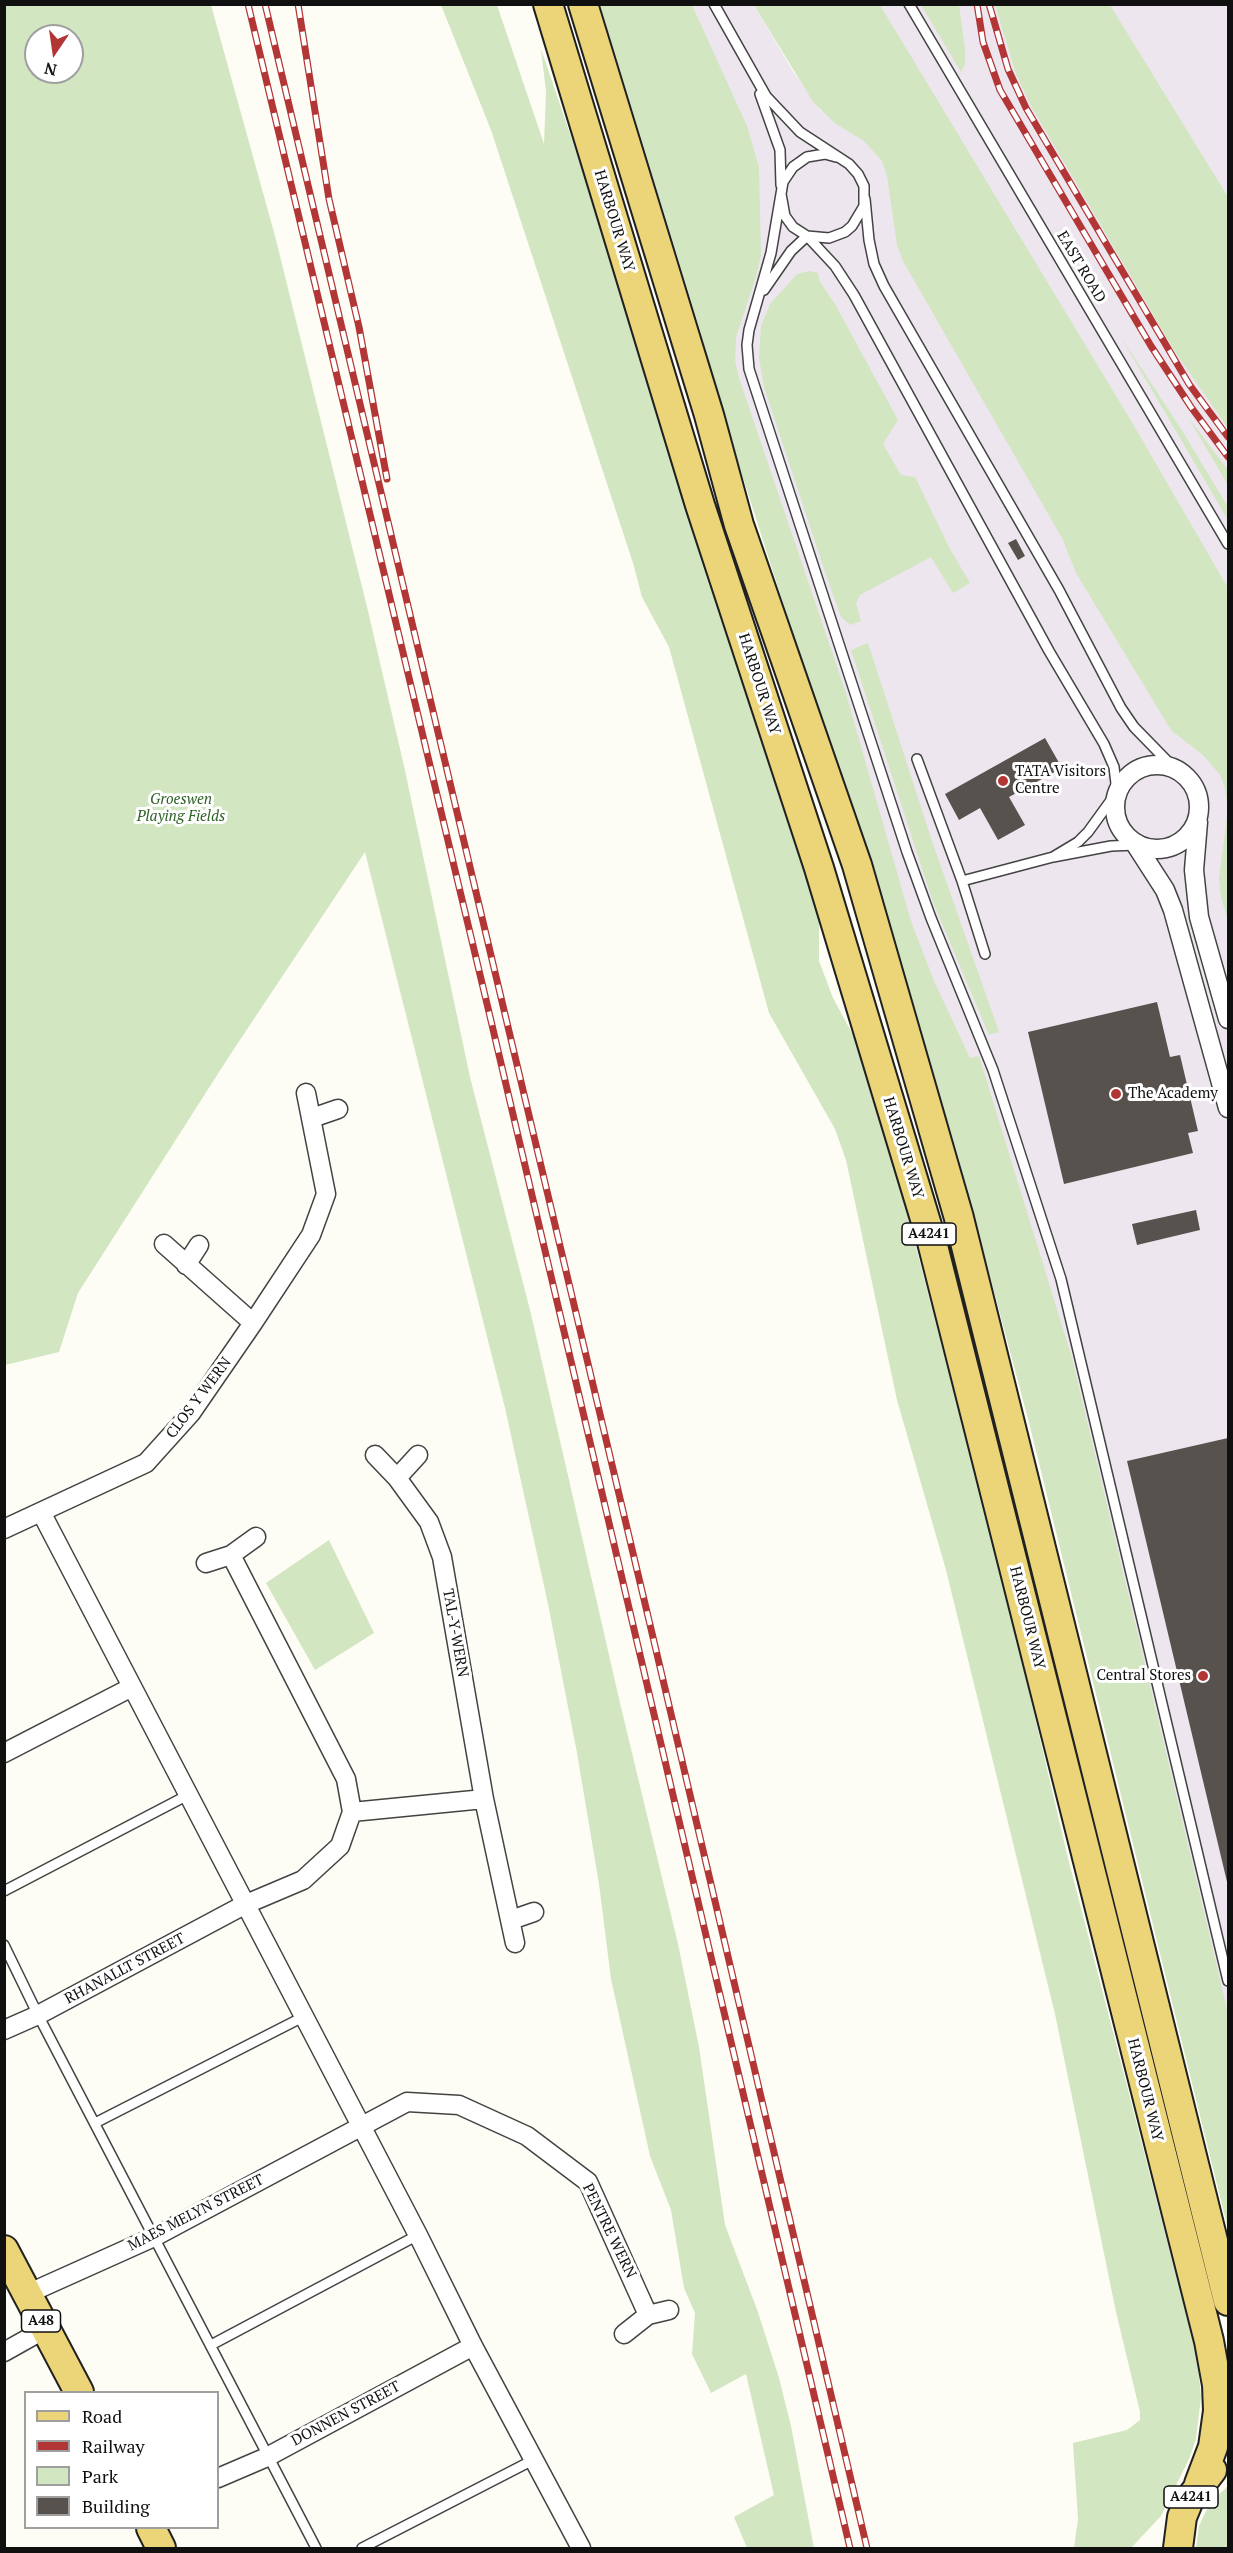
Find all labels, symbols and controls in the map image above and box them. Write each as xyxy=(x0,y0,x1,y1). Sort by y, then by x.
north arrow xyxy=(24,24,84,84)
text: N xyxy=(42,58,59,82)
street label: HARBOUR WAY xyxy=(590,168,638,274)
street label: EAST ROAD xyxy=(1053,228,1109,306)
street label: HARBOUR WAY xyxy=(734,631,784,737)
place label: TATA Visitors Centre xyxy=(1015,763,1106,798)
marker: TATA Visitors Centre xyxy=(996,774,1010,788)
park label: Groeswen Playing Fields xyxy=(137,791,225,826)
place label: The Academy xyxy=(1128,1085,1218,1103)
marker: The Academy xyxy=(1109,1087,1123,1101)
street label: HARBOUR WAY xyxy=(879,1095,927,1201)
road number: A4241 xyxy=(902,1223,956,1245)
street label: CLOS Y WERN xyxy=(163,1354,235,1442)
street label: HARBOUR WAY xyxy=(1006,1565,1048,1671)
street label: TAL-Y-WERN xyxy=(438,1587,472,1679)
place label: Central Stores xyxy=(1096,1667,1191,1685)
marker: Central Stores xyxy=(1196,1669,1210,1683)
street label: RHANALLT STREET xyxy=(62,1930,188,2008)
street label: HARBOUR WAY xyxy=(1124,2037,1166,2143)
street label: MAES MELYN STREET xyxy=(125,2171,267,2255)
street label: PENTRE WERN xyxy=(578,2181,640,2281)
road number: A48 xyxy=(22,2310,60,2332)
street label: DONNEN STREET xyxy=(289,2378,403,2450)
legend xyxy=(24,2391,219,2529)
text: Road xyxy=(82,2404,122,2428)
text: Railway xyxy=(82,2434,145,2458)
text: Park xyxy=(82,2464,118,2488)
road number: A4241 xyxy=(1164,2486,1218,2508)
text: Building xyxy=(82,2494,150,2518)

